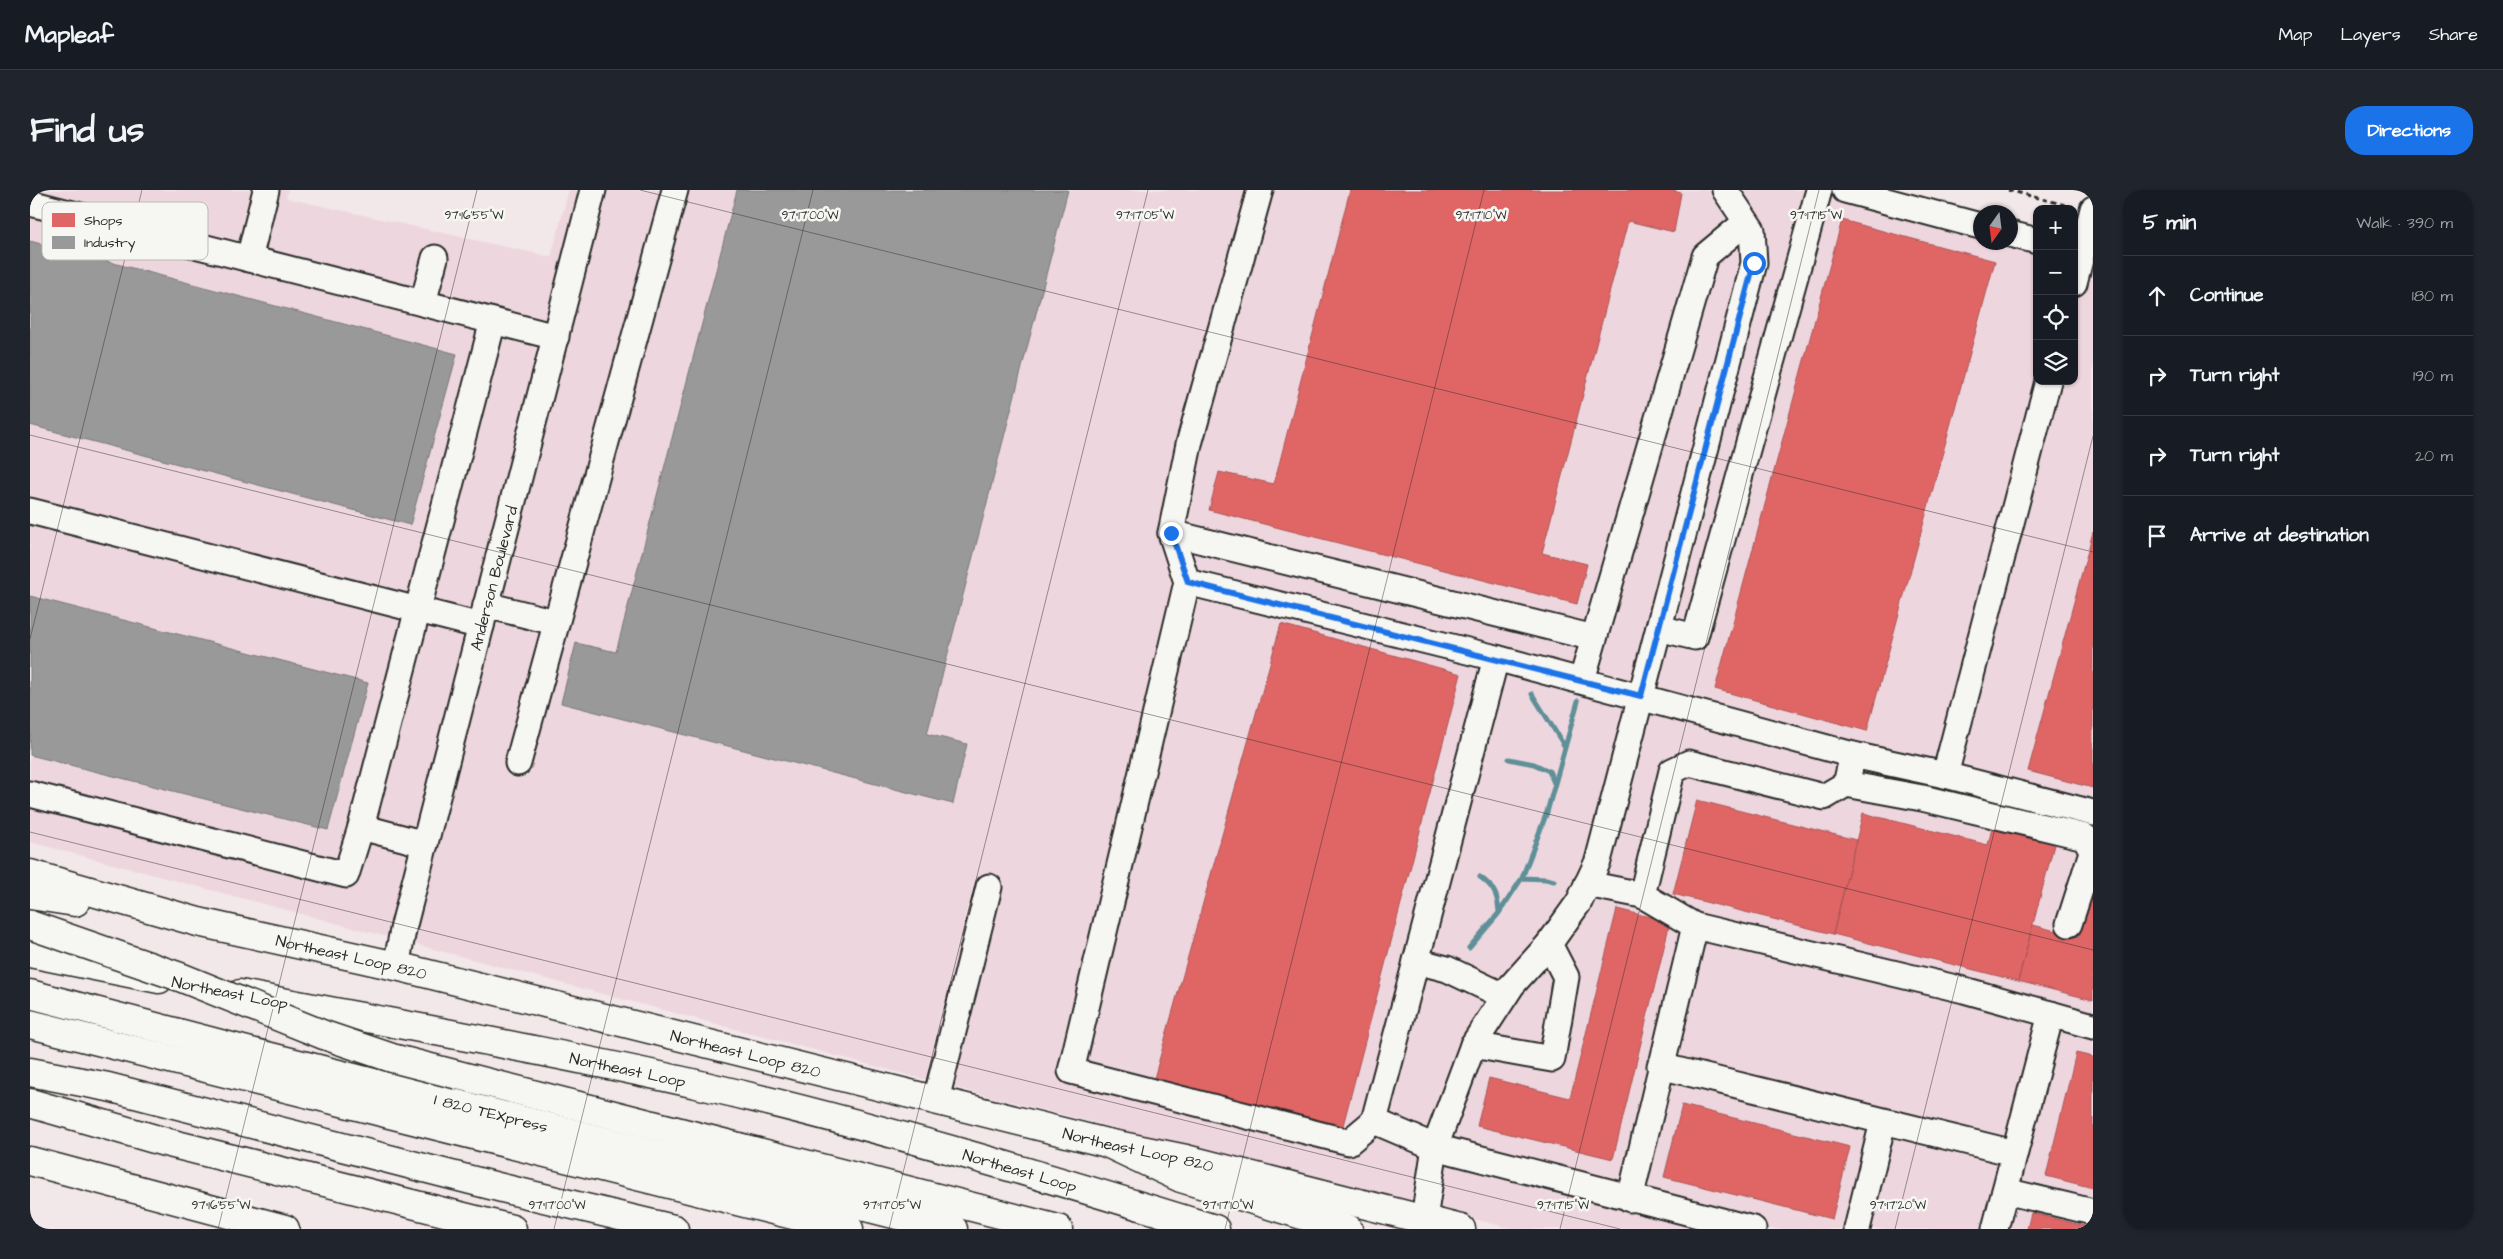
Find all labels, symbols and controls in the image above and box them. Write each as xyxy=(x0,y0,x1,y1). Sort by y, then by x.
text: Mapleaf xyxy=(25,18,114,52)
text: Map xyxy=(2278,22,2312,47)
text: Layers xyxy=(2340,22,2401,47)
text: Share xyxy=(2429,22,2478,47)
text: Find us xyxy=(30,106,144,155)
button: Directions xyxy=(2345,106,2473,155)
legend xyxy=(42,202,208,260)
north arrow xyxy=(1973,205,2018,250)
map controls xyxy=(2033,205,2078,385)
button: + xyxy=(2033,205,2078,250)
text: 97°16'55"W xyxy=(445,207,504,224)
text: 97°17'00"W xyxy=(782,207,839,224)
text: 97°17'05"W xyxy=(1116,207,1175,224)
text: 97°17'10"W xyxy=(1456,207,1507,224)
text: 97°17'15"W xyxy=(1790,207,1843,224)
text: 5 min xyxy=(2143,208,2196,237)
text: Shops xyxy=(84,211,123,231)
text: Walk · 390 m xyxy=(2356,212,2453,234)
text: Industry xyxy=(84,233,136,253)
button: − xyxy=(2033,250,2078,295)
route start xyxy=(1743,252,1766,275)
icon: ahead xyxy=(2143,282,2171,310)
text: Continue xyxy=(2190,282,2264,309)
text: 180 m xyxy=(2412,285,2453,307)
button: locate xyxy=(2033,295,2078,340)
button: layers xyxy=(2033,340,2078,385)
icon: right xyxy=(2143,362,2171,390)
text: Turn right xyxy=(2190,362,2279,389)
text: 190 m xyxy=(2413,365,2453,387)
icon: right xyxy=(2143,442,2171,470)
text: Turn right xyxy=(2190,442,2279,469)
text: 20 m xyxy=(2415,445,2453,467)
street label: Anderson Boulevard xyxy=(465,504,523,653)
route end xyxy=(1160,522,1183,545)
icon: arrive xyxy=(2143,522,2171,550)
text: Arrive at destination xyxy=(2190,522,2369,549)
street label: Northeast Loop 820 xyxy=(274,930,429,985)
street label: Northeast Loop xyxy=(170,971,290,1015)
street label: Northeast Loop 820 xyxy=(668,1025,823,1083)
street label: Northeast Loop xyxy=(568,1047,688,1093)
street label: I 820 TEXpress xyxy=(432,1089,550,1138)
street label: Northeast Loop 820 xyxy=(1060,1122,1216,1178)
street label: Northeast Loop xyxy=(960,1144,1079,1198)
text: 97°16'55"W xyxy=(192,1197,251,1214)
text: 97°17'00"W xyxy=(529,1197,586,1214)
text: 97°17'05"W xyxy=(863,1197,922,1214)
text: 97°17'10"W xyxy=(1203,1197,1254,1214)
text: 97°17'15"W xyxy=(1537,1197,1590,1214)
text: 97°17'20"W xyxy=(1870,1197,1927,1214)

